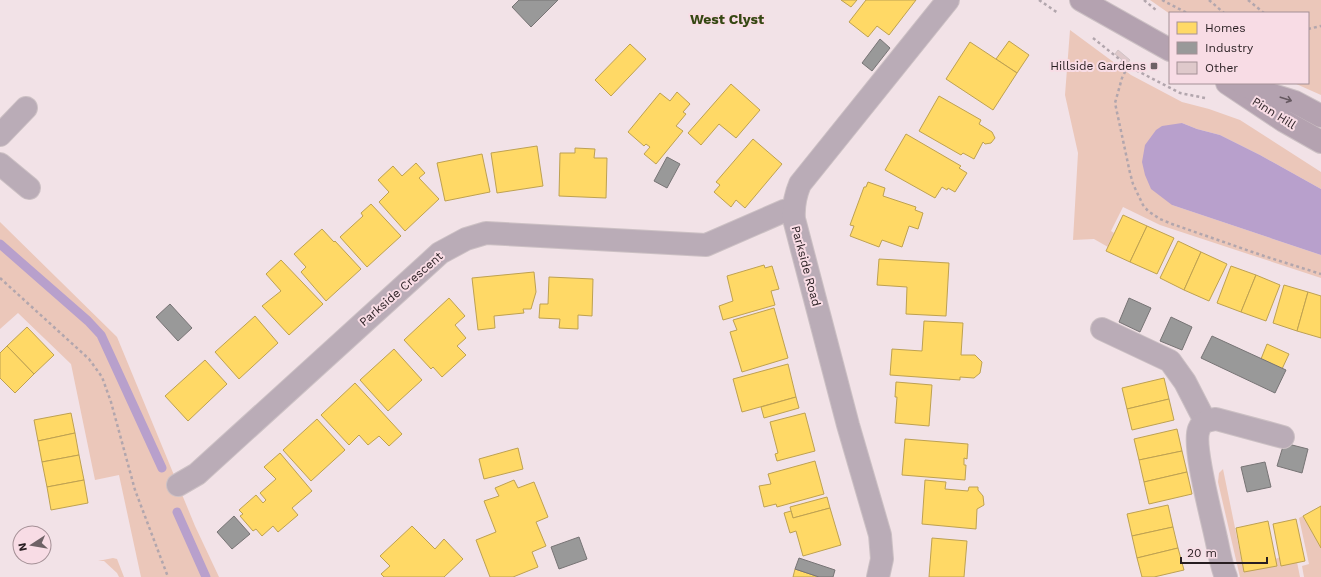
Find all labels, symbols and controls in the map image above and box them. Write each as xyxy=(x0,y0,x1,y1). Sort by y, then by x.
district label: West Clyst xyxy=(690,11,764,27)
legend xyxy=(1169,12,1309,84)
text: Homes xyxy=(1205,21,1246,35)
text: Industry xyxy=(1205,41,1254,55)
place label: Hillside Gardens xyxy=(1050,59,1146,73)
marker: Hillside Gardens xyxy=(1149,61,1159,71)
text: Other xyxy=(1205,61,1238,75)
street label: Pinn Hill xyxy=(1250,94,1299,132)
one-way arrow xyxy=(1280,96,1292,104)
street label: Parkside Road xyxy=(788,224,824,308)
street label: Parkside Crescent xyxy=(356,249,446,329)
north arrow xyxy=(12,525,52,565)
scale bar xyxy=(1181,539,1267,565)
text: N xyxy=(16,542,30,552)
text: 20 m xyxy=(1187,546,1217,560)

